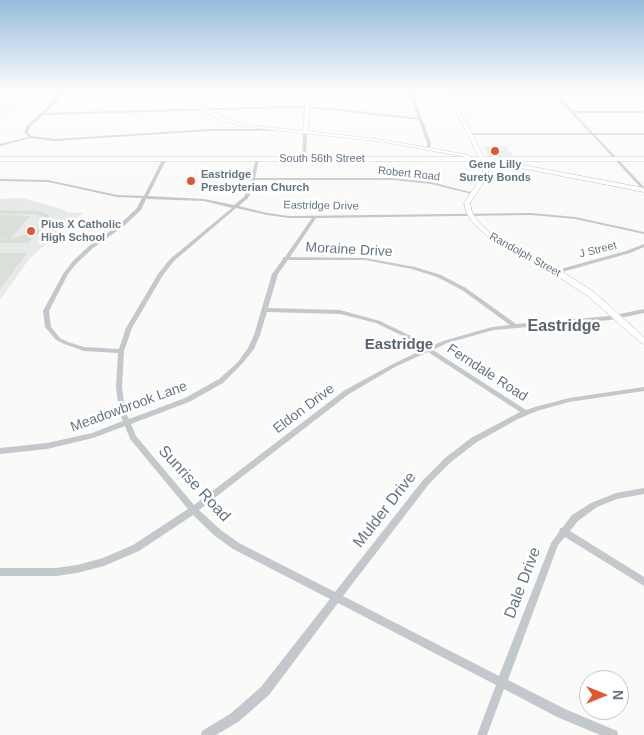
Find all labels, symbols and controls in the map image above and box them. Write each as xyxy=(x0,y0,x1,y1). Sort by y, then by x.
marker: Gene Lilly Surety Bonds xyxy=(489,145,501,157)
street label: South 56th Street xyxy=(279,152,365,166)
place label: Gene Lilly Surety Bonds xyxy=(459,158,531,184)
street label: Robert Road xyxy=(377,164,441,184)
place label: Eastridge Presbyterian Church xyxy=(201,168,309,194)
marker: Eastridge Presbyterian Church xyxy=(185,175,197,187)
street label: Eastridge Drive xyxy=(283,199,359,213)
place label: Pius X Catholic High School xyxy=(41,218,121,244)
marker: Pius X Catholic High School xyxy=(25,225,37,237)
street label: Randolph Street xyxy=(487,230,563,280)
street label: Moraine Drive xyxy=(305,239,393,261)
street label: J Street xyxy=(578,239,618,261)
district label: Eastridge xyxy=(528,317,600,337)
district label: Eastridge xyxy=(365,336,433,354)
street label: Ferndale Road xyxy=(444,341,530,405)
street label: Meadowbrook Lane xyxy=(68,378,190,436)
street label: Eldon Drive xyxy=(270,381,338,437)
street label: Sunrise Road xyxy=(154,442,234,526)
street label: Mulder Drive xyxy=(350,468,420,552)
street label: Dale Drive xyxy=(501,545,545,621)
north arrow xyxy=(579,670,629,720)
text: N xyxy=(610,690,626,700)

